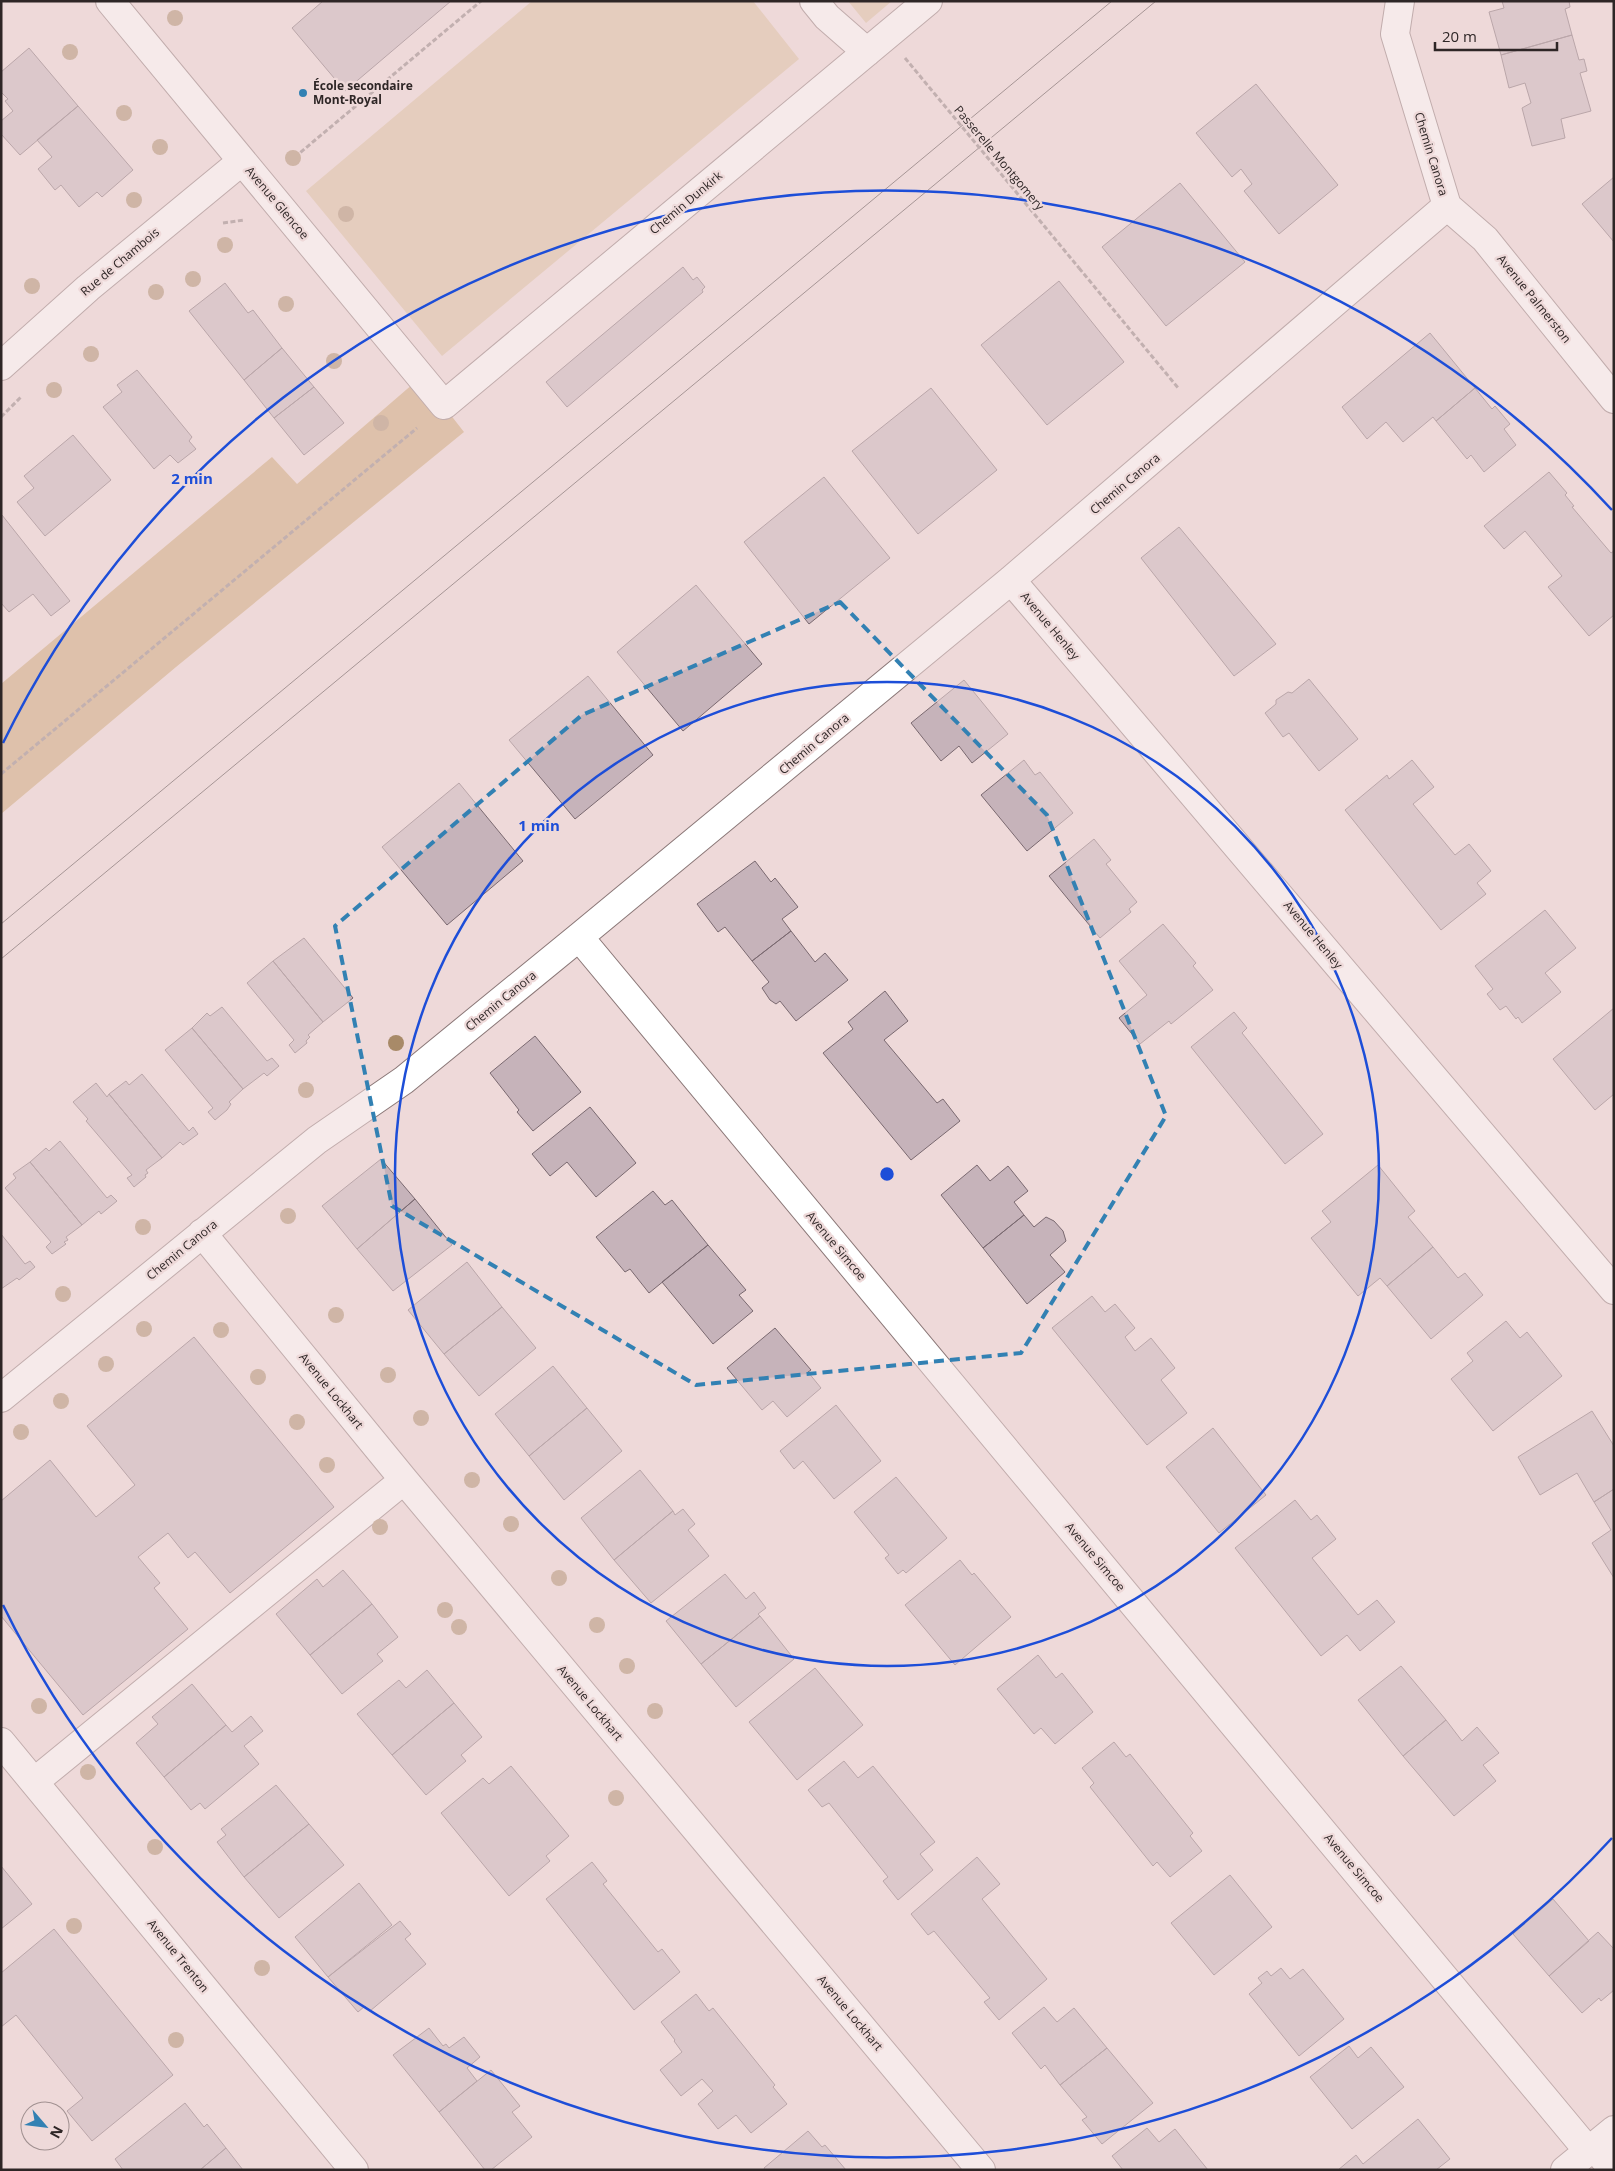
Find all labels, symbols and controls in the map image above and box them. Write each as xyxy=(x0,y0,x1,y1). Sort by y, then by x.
scale bar xyxy=(1435,20,1558,52)
text: 20 m xyxy=(1442,26,1477,46)
place label: École secondaire Mont-Royal xyxy=(313,77,413,108)
marker: École secondaire Mont-Royal xyxy=(297,87,309,99)
street label: Passerelle Montgomery xyxy=(951,102,1049,214)
street label: Chemin Canora xyxy=(1411,110,1452,198)
street label: Avenue Glencoe xyxy=(242,163,313,243)
street label: Chemin Dunkirk xyxy=(646,167,726,238)
street label: Rue de Chambois xyxy=(77,223,163,300)
street label: Avenue Palmerston xyxy=(1493,251,1575,346)
street label: Chemin Canora xyxy=(1086,449,1163,518)
text: 2 min xyxy=(171,468,213,488)
street label: Avenue Henley xyxy=(1017,588,1084,664)
street label: Chemin Canora xyxy=(775,709,852,778)
text: 1 min xyxy=(518,815,560,835)
street label: Avenue Henley xyxy=(1280,897,1347,973)
street label: Chemin Canora xyxy=(462,967,540,1034)
centre of rings xyxy=(878,1165,896,1183)
street label: Avenue Simcoe xyxy=(802,1208,870,1284)
street label: Chemin Canora xyxy=(143,1216,221,1283)
street label: Avenue Lockhart xyxy=(295,1349,367,1432)
street label: Avenue Simcoe xyxy=(1061,1519,1129,1595)
street label: Avenue Lockhart xyxy=(554,1661,627,1744)
street label: Avenue Simcoe xyxy=(1320,1830,1388,1906)
street label: Avenue Trenton xyxy=(144,1916,213,1996)
street label: Avenue Lockhart xyxy=(814,1971,887,2054)
north arrow xyxy=(20,2101,70,2151)
text: N xyxy=(46,2123,68,2142)

